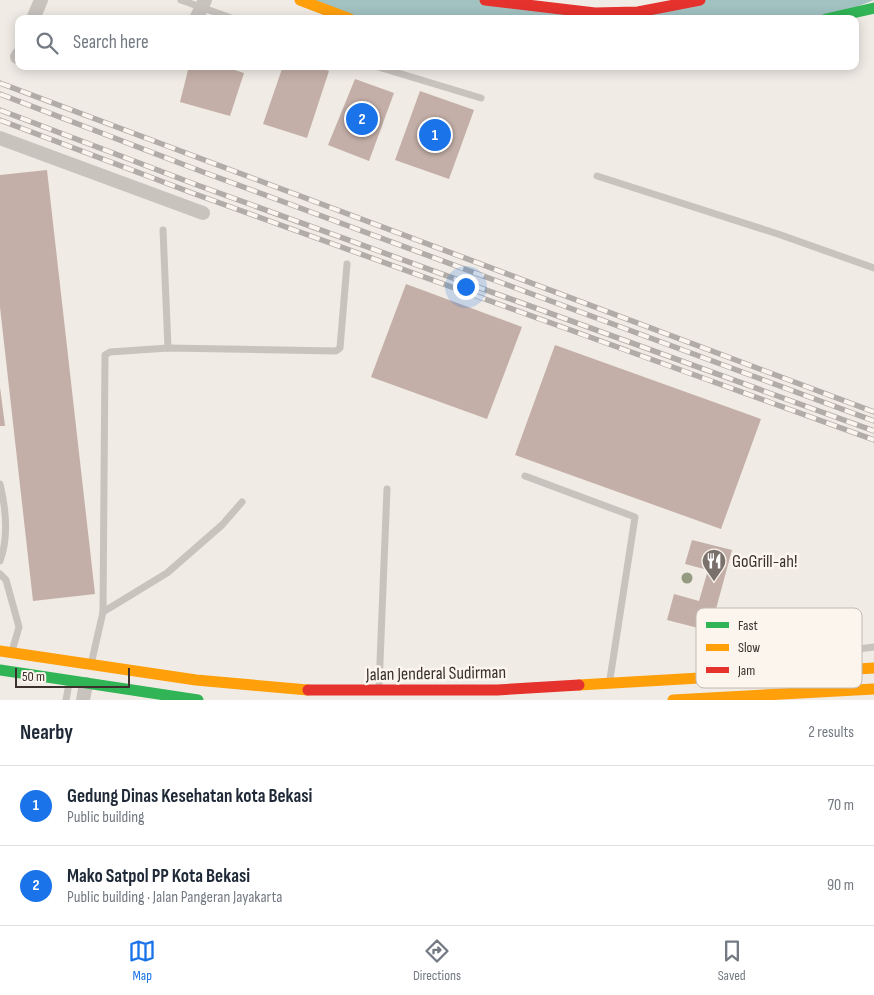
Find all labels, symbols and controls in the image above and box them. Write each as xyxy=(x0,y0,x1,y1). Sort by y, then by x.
search box xyxy=(15,15,859,70)
icon: search xyxy=(33,29,61,57)
text: Search here xyxy=(73,31,149,54)
pin: 2 xyxy=(346,100,378,138)
pin: 1 xyxy=(419,116,451,154)
your location xyxy=(453,274,479,300)
restaurant icon: GoGrill-ah! xyxy=(701,548,727,582)
place label: GoGrill-ah! xyxy=(732,551,797,572)
legend xyxy=(696,608,862,688)
text: Fast xyxy=(738,617,758,634)
text: Slow xyxy=(738,639,760,656)
street label: Jalan Jenderal Sudirman xyxy=(365,662,506,685)
text: Jam xyxy=(737,662,755,679)
scale bar xyxy=(15,665,130,688)
text: 50 m xyxy=(22,668,45,685)
text: Nearby xyxy=(20,720,73,745)
text: 2 results xyxy=(808,723,854,742)
text: Gedung Dinas Kesehatan kota Bekasi xyxy=(67,785,312,808)
text: 1 xyxy=(33,796,39,815)
text: 70 m xyxy=(828,796,854,815)
text: Public building xyxy=(67,808,144,827)
text: Mako Satpol PP Kota Bekasi xyxy=(67,865,250,888)
text: 2 xyxy=(32,876,40,895)
text: 90 m xyxy=(827,876,854,895)
text: Public building · Jalan Pangeran Jayakarta xyxy=(67,888,282,907)
tab: Map xyxy=(128,937,156,984)
tab: Directions xyxy=(413,937,461,984)
tab: Saved xyxy=(718,937,746,984)

